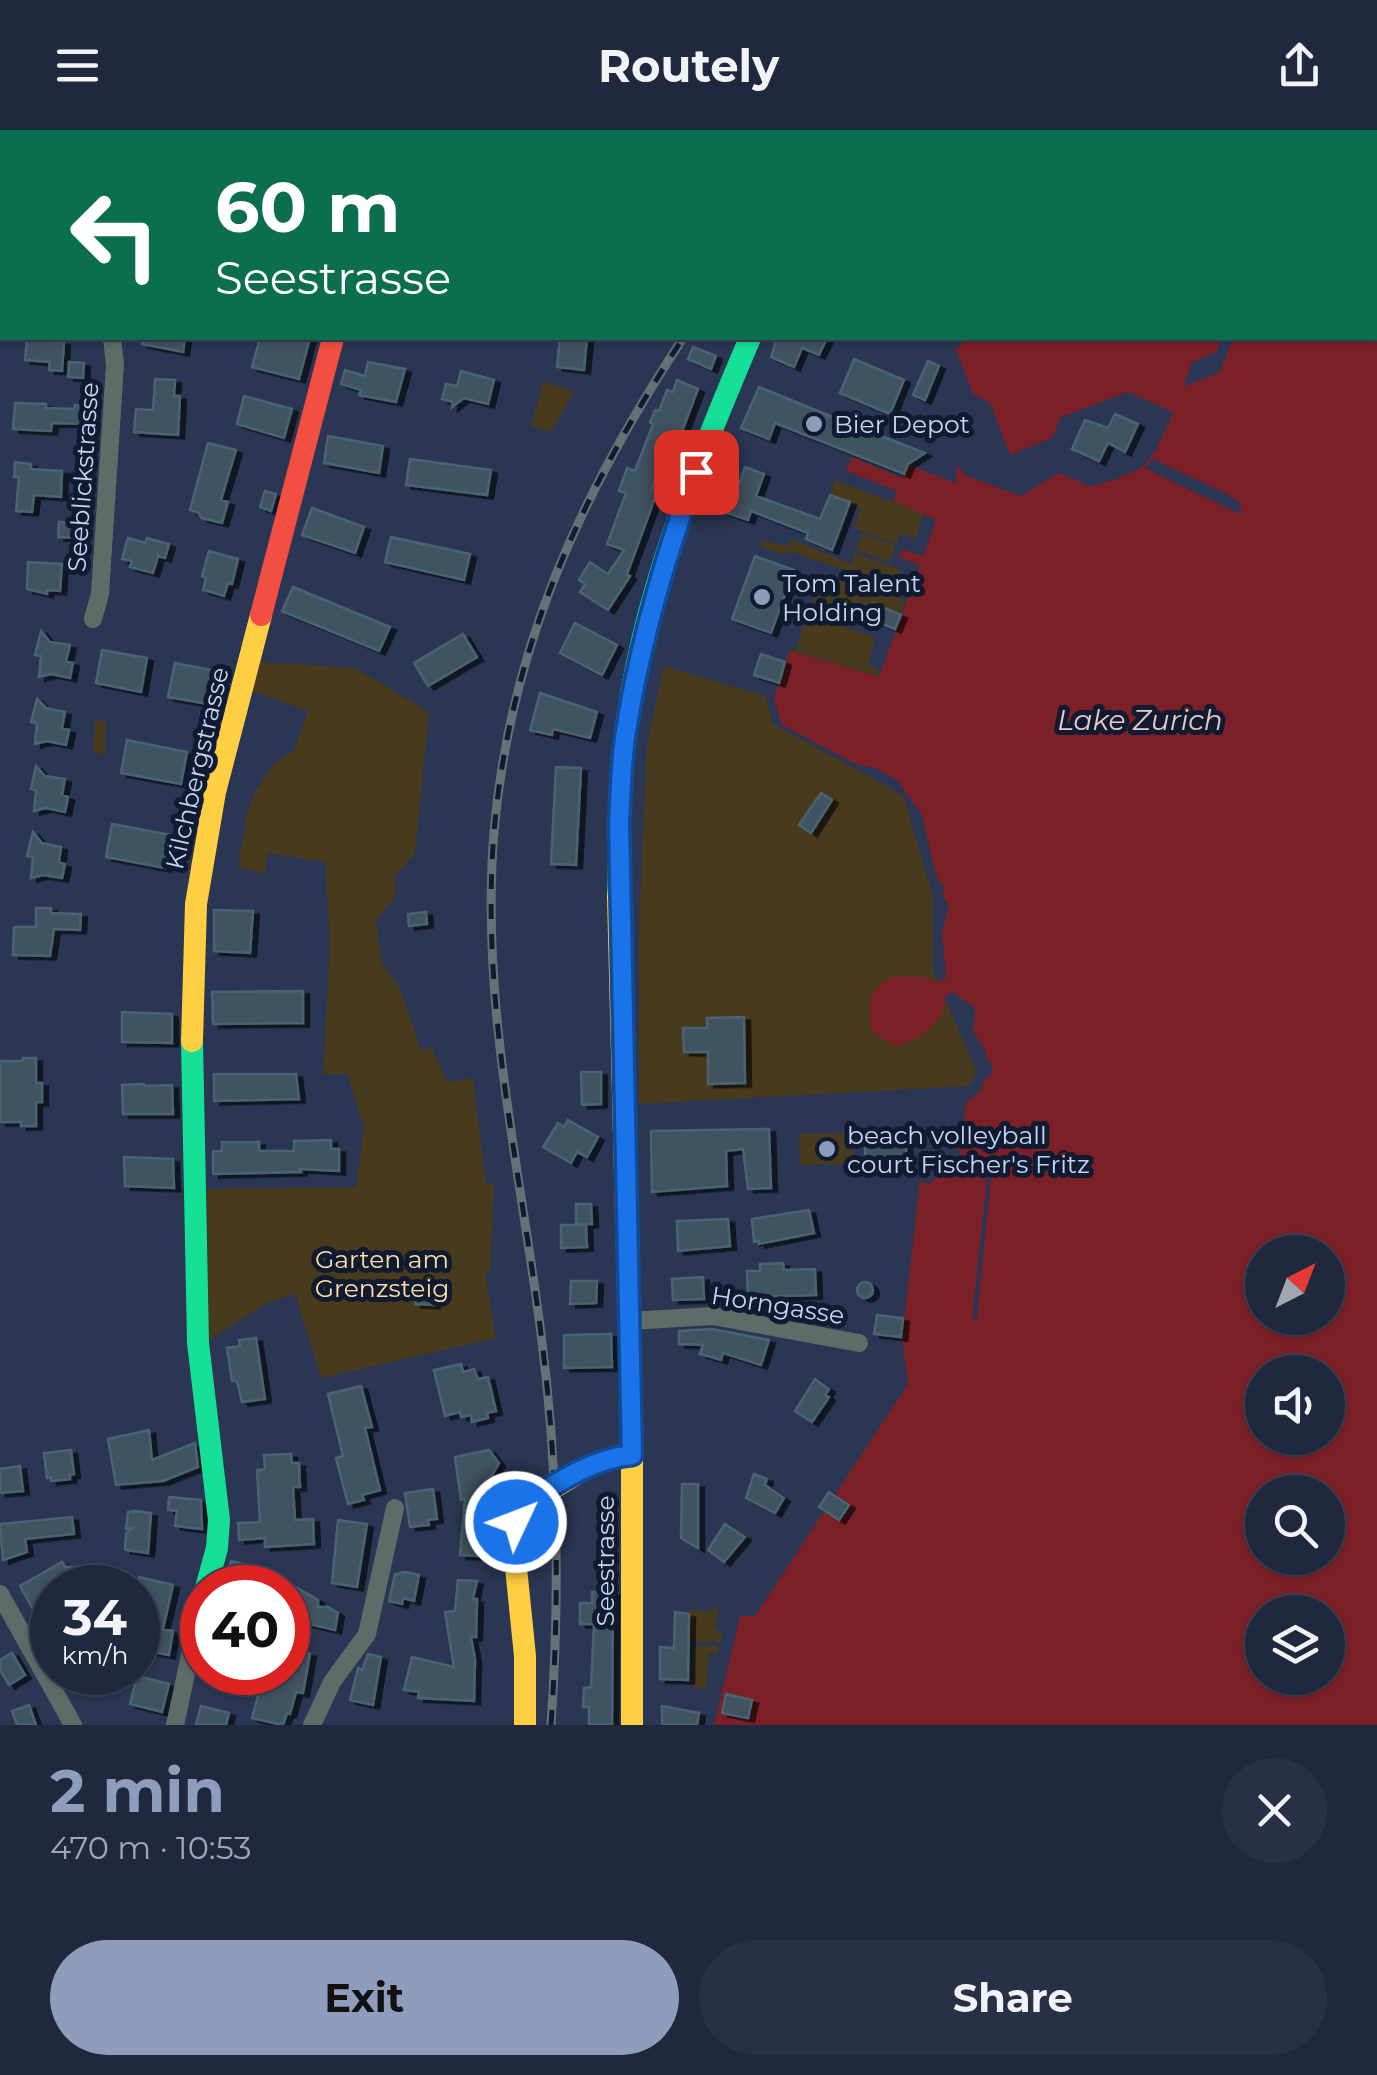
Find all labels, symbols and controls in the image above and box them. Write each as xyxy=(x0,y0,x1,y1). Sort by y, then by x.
icon: menu xyxy=(50,38,105,93)
text: Routely xyxy=(598,38,779,93)
icon: share xyxy=(1272,38,1327,93)
text: 60 m xyxy=(215,164,400,250)
icon: left xyxy=(50,170,180,300)
text: Seestrasse xyxy=(215,250,451,305)
street label: Seeblickstrasse xyxy=(61,381,105,573)
place label: Bier Depot xyxy=(834,409,970,439)
marker: Bier Depot xyxy=(803,413,825,435)
pin xyxy=(654,430,739,515)
icon: arrive xyxy=(669,445,724,500)
place label: Tom Talent Holding xyxy=(782,568,921,627)
marker: Tom Talent Holding xyxy=(751,586,773,608)
street label: Kilchbergstrasse xyxy=(159,664,235,872)
water label: Lake Zurich xyxy=(1057,703,1223,737)
place label: beach volleyball court Fischer's Fritz xyxy=(847,1120,1090,1179)
marker: beach volleyball court Fischer's Fritz xyxy=(816,1138,838,1160)
north arrow xyxy=(1245,1235,1345,1335)
map controls xyxy=(1245,1235,1345,1695)
park label: Garten am Grenzsteig xyxy=(315,1244,449,1303)
street label: Horngasse xyxy=(709,1280,847,1330)
button: sound xyxy=(1245,1355,1345,1455)
position arrow xyxy=(464,1470,568,1574)
button: search xyxy=(1245,1475,1345,1575)
street label: Seestrasse xyxy=(590,1495,620,1627)
speed limit sign: 40 xyxy=(180,1565,310,1695)
text: 34 xyxy=(63,1587,127,1648)
button: layers xyxy=(1245,1595,1345,1695)
text: km/h xyxy=(62,1640,128,1670)
text: 2 min xyxy=(50,1754,225,1827)
button: close xyxy=(1222,1758,1327,1863)
text: 470 m · 10:53 xyxy=(50,1828,252,1867)
button: Exit xyxy=(50,1940,679,2055)
button: Share xyxy=(699,1940,1327,2055)

